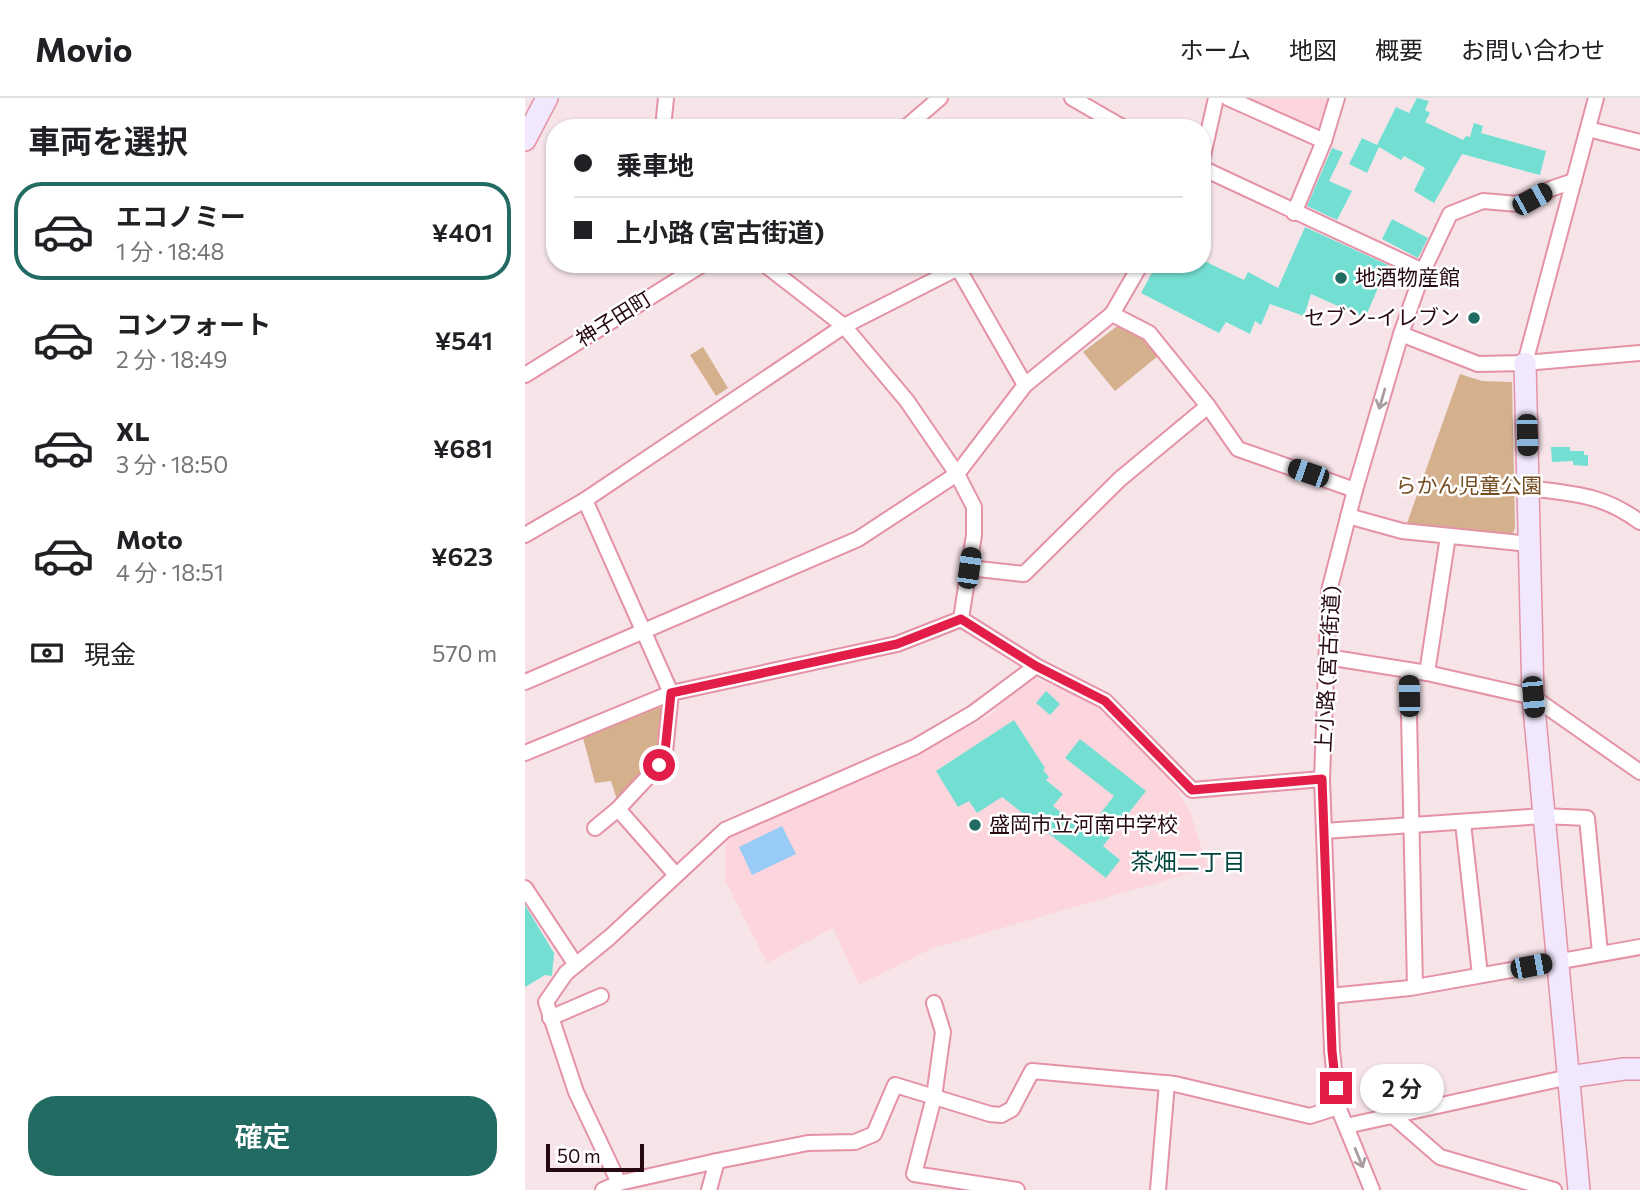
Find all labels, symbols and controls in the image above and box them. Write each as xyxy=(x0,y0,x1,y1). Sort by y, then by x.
text: Movio xyxy=(35,28,132,69)
text: ホーム xyxy=(1180,35,1251,64)
text: 地図 xyxy=(1289,35,1337,64)
text: 概要 xyxy=(1375,35,1423,64)
text: お問い合わせ xyxy=(1461,35,1605,64)
text: 車両を選択 xyxy=(28,120,188,160)
text: 乗車地 xyxy=(616,149,694,180)
car xyxy=(1509,180,1556,218)
icon: car xyxy=(32,200,95,263)
text: エコノミー xyxy=(116,200,246,231)
text: ¥401 xyxy=(432,216,493,247)
text: 上小路 (宮古街道) xyxy=(616,216,824,247)
text: 1 分 · 18:48 xyxy=(116,237,224,265)
place label: 地酒物産館 xyxy=(1355,264,1460,289)
marker: 地酒物産館 xyxy=(1333,270,1349,286)
street label: 神子田町 xyxy=(571,285,655,351)
place label: セブン-イレブン xyxy=(1304,304,1460,329)
icon: car xyxy=(32,308,95,371)
text: コンフォート xyxy=(116,308,271,339)
marker: セブン-イレブン xyxy=(1466,310,1482,326)
text: ¥541 xyxy=(435,324,493,355)
text: 2 分 · 18:49 xyxy=(116,345,227,373)
one-way arrow xyxy=(1374,388,1387,410)
car xyxy=(1516,414,1539,456)
text: XL xyxy=(116,415,150,446)
icon: car xyxy=(32,416,95,479)
text: ¥681 xyxy=(433,432,493,463)
text: 3 分 · 18:50 xyxy=(116,450,228,478)
car xyxy=(1285,456,1332,490)
park label: らかん児童公園 xyxy=(1396,472,1543,497)
text: Moto xyxy=(116,523,183,554)
icon: car xyxy=(32,524,95,587)
text: ¥623 xyxy=(431,540,493,571)
car xyxy=(956,546,983,590)
text: 4 分 · 18:51 xyxy=(116,558,224,586)
street label: 上小路 (宮古街道) xyxy=(1310,585,1343,753)
icon: cash xyxy=(28,634,66,672)
text: 現金 xyxy=(84,638,136,669)
text: 570 m xyxy=(432,639,497,667)
car xyxy=(1399,675,1420,717)
car xyxy=(1521,675,1546,719)
route start xyxy=(643,749,675,781)
place label: 盛岡市立河南中学校 xyxy=(989,811,1178,836)
marker: 盛岡市立河南中学校 xyxy=(967,817,983,833)
district label: 茶畑二丁目 xyxy=(1131,847,1246,875)
car xyxy=(1509,952,1554,980)
callout: 2 分 xyxy=(1361,1063,1445,1112)
route end xyxy=(1320,1072,1352,1104)
text: 2 分 xyxy=(1382,1074,1422,1102)
button: 確定 xyxy=(28,1096,497,1176)
scale bar xyxy=(546,1141,644,1173)
text: 50 m xyxy=(557,1144,601,1167)
one-way arrow xyxy=(1353,1147,1366,1169)

